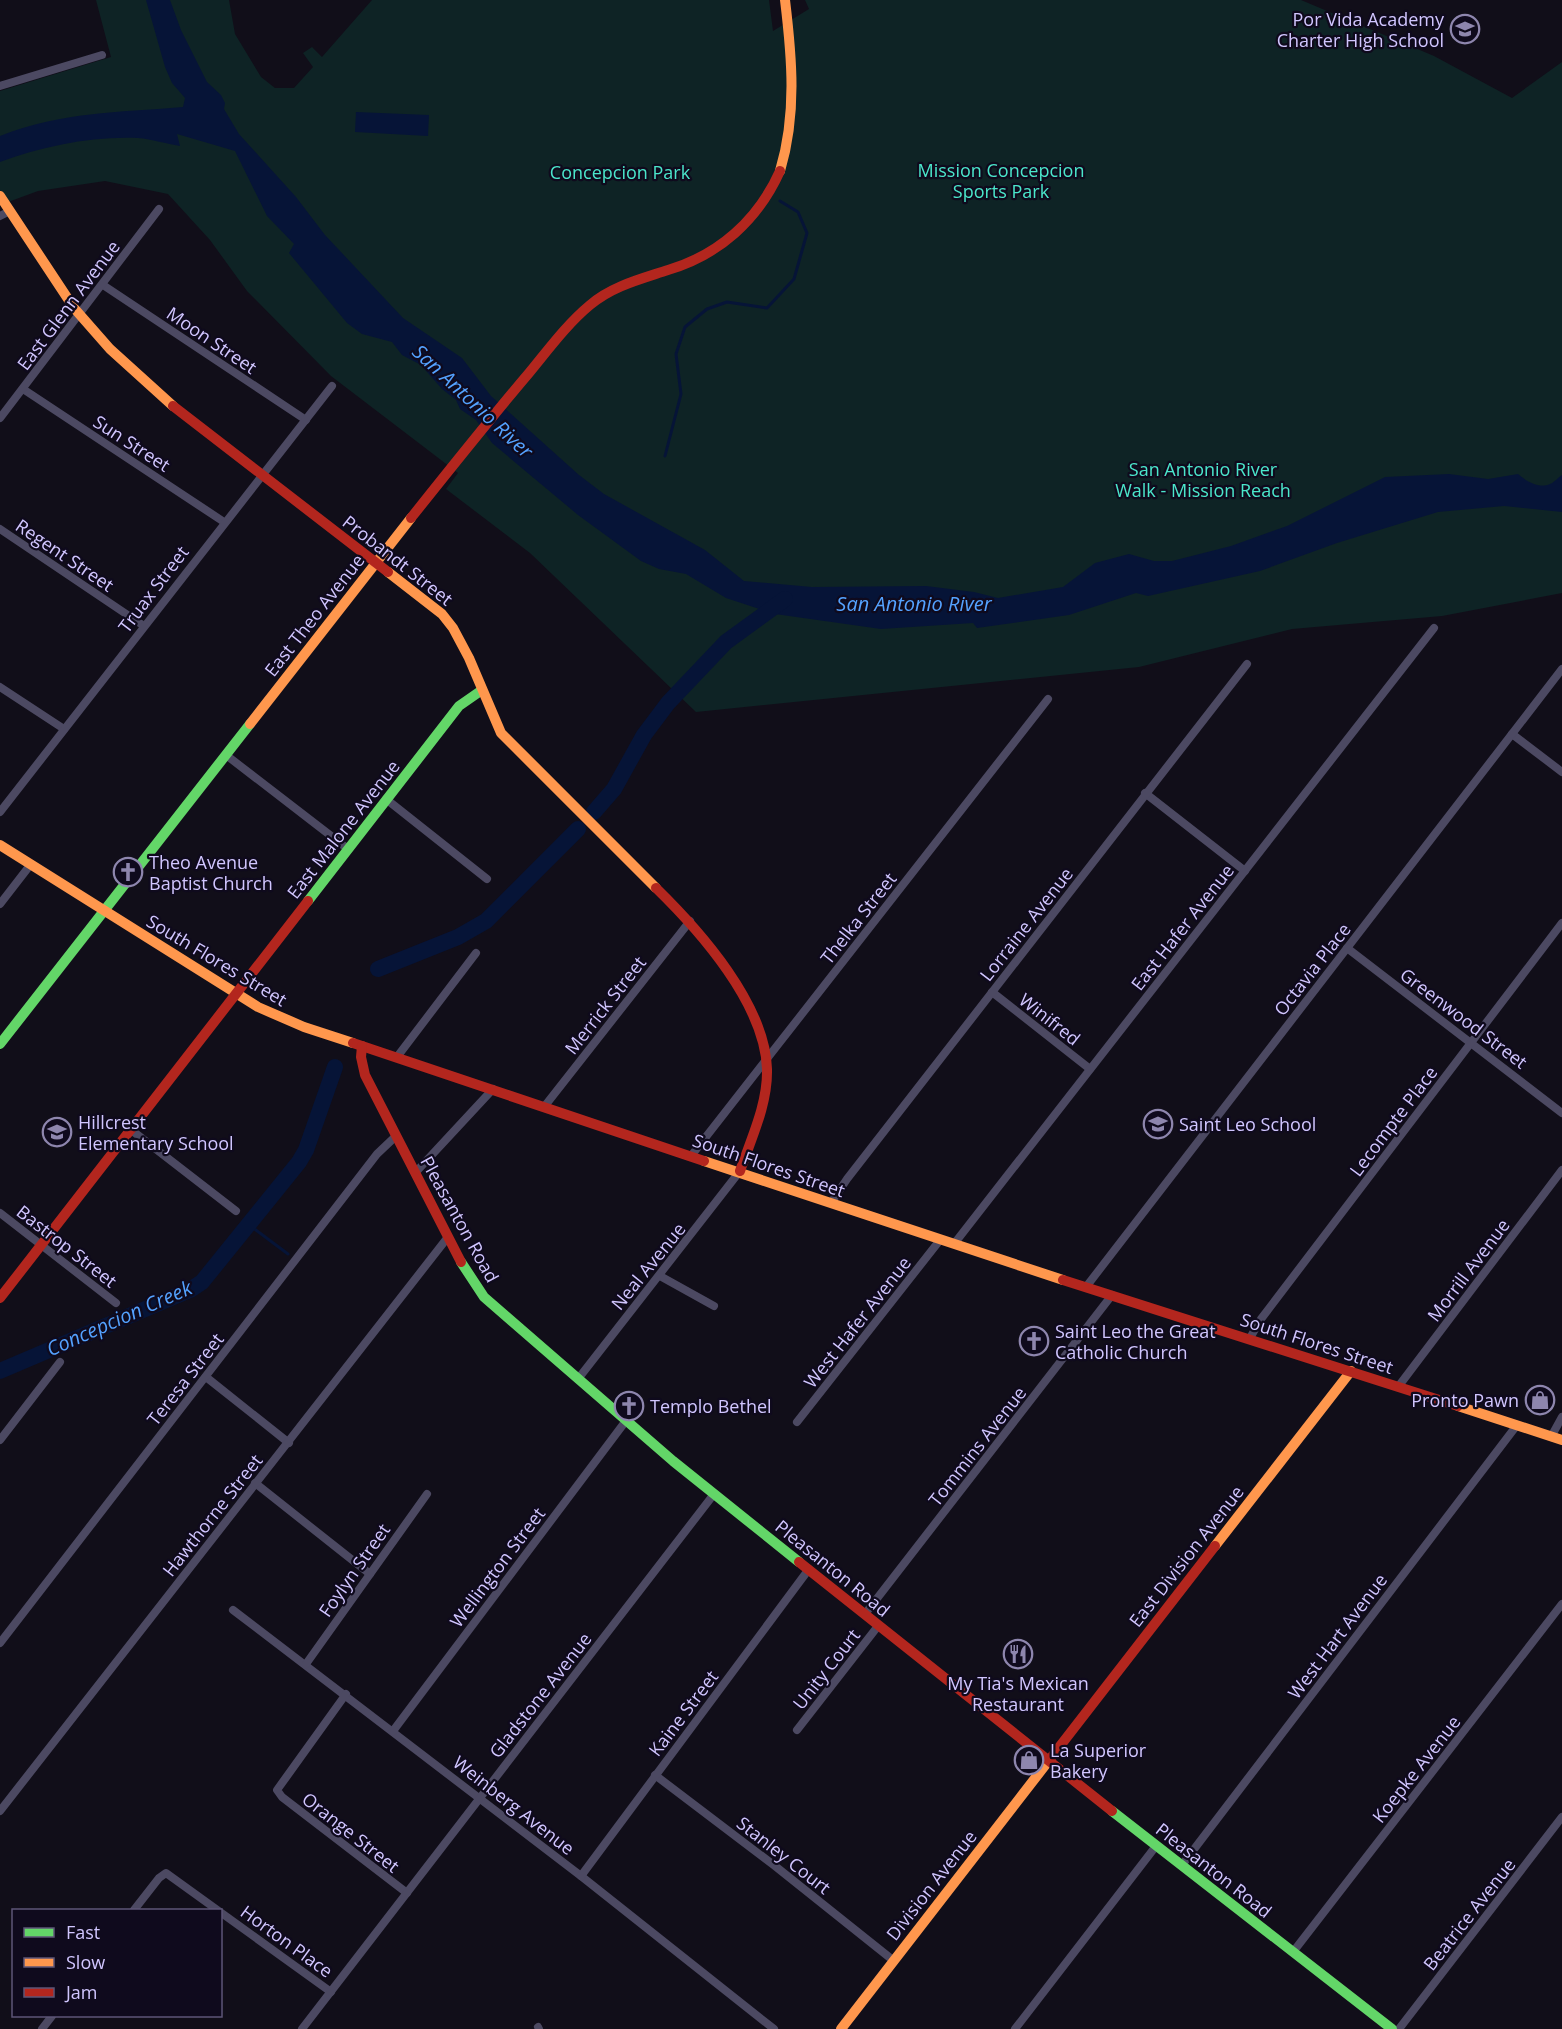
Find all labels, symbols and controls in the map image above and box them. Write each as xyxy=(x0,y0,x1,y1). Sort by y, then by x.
place label: Por Vida Academy Charter High School xyxy=(1277,7,1445,52)
school or university icon: Por Vida Academy Charter High School xyxy=(1449,13,1481,45)
park label: Mission Concepcion Sports Park xyxy=(918,158,1084,203)
park label: Concepcion Park xyxy=(550,160,691,184)
street label: East Glenn Avenue xyxy=(11,235,125,375)
street label: Moon Street xyxy=(162,301,262,379)
water label: San Antonio River xyxy=(407,338,540,465)
street label: Sun Street xyxy=(89,409,175,477)
park label: San Antonio River Walk - Mission Reach xyxy=(1115,457,1291,502)
street label: Probandt Street xyxy=(338,509,458,611)
street label: Regent Street xyxy=(11,513,119,597)
street label: Truax Street xyxy=(113,541,193,637)
street label: East Theo Avenue xyxy=(259,549,369,681)
water label: San Antonio River xyxy=(836,590,993,617)
street label: East Malone Avenue xyxy=(281,755,405,903)
place label: Theo Avenue Baptist Church xyxy=(149,850,273,895)
church icon: Theo Avenue Baptist Church xyxy=(112,856,144,888)
street label: East Hafer Avenue xyxy=(1125,859,1239,995)
street label: Lorraine Avenue xyxy=(974,862,1078,986)
street label: Thelka Street xyxy=(815,867,901,969)
street label: South Flores Street xyxy=(142,909,292,1011)
street label: Octavia Place xyxy=(1268,918,1356,1020)
street label: Merrick Street xyxy=(559,951,651,1059)
street label: Greenwood Street xyxy=(1396,962,1532,1074)
street label: Winifred xyxy=(1015,988,1085,1050)
street label: Lecompte Place xyxy=(1344,1061,1442,1181)
school or university icon: Saint Leo School xyxy=(1142,1108,1174,1140)
place label: Hillcrest Elementary School xyxy=(78,1110,234,1155)
place label: Saint Leo School xyxy=(1179,1112,1316,1136)
school or university icon: Hillcrest Elementary School xyxy=(41,1116,73,1148)
street label: South Flores Street xyxy=(690,1128,848,1202)
street label: Pleasanton Road xyxy=(415,1152,505,1286)
street label: Bastrop Street xyxy=(12,1199,122,1293)
street label: Morrill Avenue xyxy=(1421,1214,1515,1326)
street label: Neal Avenue xyxy=(605,1217,691,1315)
street label: West Hafer Avenue xyxy=(798,1251,916,1393)
water label: Concepcion Creek xyxy=(42,1273,197,1362)
street label: South Flores Street xyxy=(1237,1307,1397,1379)
place label: Saint Leo the Great Catholic Church xyxy=(1055,1319,1216,1364)
church icon: Saint Leo the Great Catholic Church xyxy=(1018,1325,1050,1357)
street label: Teresa Street xyxy=(141,1328,229,1430)
street label: Tommins Avenue xyxy=(923,1381,1031,1511)
shop icon: Pronto Pawn xyxy=(1524,1384,1556,1416)
place label: Pronto Pawn xyxy=(1411,1388,1519,1412)
church icon: Templo Bethel xyxy=(613,1390,645,1422)
place label: Templo Bethel xyxy=(650,1394,772,1418)
street label: Hawthorne Street xyxy=(157,1449,267,1581)
street label: East Division Avenue xyxy=(1123,1480,1249,1632)
street label: Wellington Street xyxy=(444,1502,550,1632)
street label: Pleasanton Road xyxy=(771,1514,895,1622)
street label: Foylyn Street xyxy=(313,1519,395,1621)
street label: West Hart Avenue xyxy=(1282,1569,1392,1703)
street label: Unity Court xyxy=(787,1624,865,1714)
street label: Gladstone Avenue xyxy=(483,1627,597,1763)
restaurant icon: My Tia's Mexican Restaurant xyxy=(1002,1638,1034,1670)
street label: Kaine Street xyxy=(643,1665,723,1761)
place label: My Tia's Mexican Restaurant xyxy=(947,1671,1089,1716)
street label: Koepke Avenue xyxy=(1367,1710,1465,1828)
place label: La Superior Bakery xyxy=(1050,1738,1147,1783)
shop icon: La Superior Bakery xyxy=(1013,1744,1045,1776)
street label: Weinberg Avenue xyxy=(448,1750,580,1860)
street label: Orange Street xyxy=(297,1786,405,1878)
street label: Stanley Court xyxy=(732,1811,836,1899)
street label: Pleasanton Road xyxy=(1151,1817,1277,1923)
street label: Division Avenue xyxy=(880,1825,982,1945)
street label: Beatrice Avenue xyxy=(1418,1853,1520,1975)
street label: Horton Place xyxy=(236,1899,338,1983)
legend xyxy=(12,1909,222,2017)
text: Fast xyxy=(66,1920,100,1944)
text: Slow xyxy=(66,1950,105,1974)
text: Jam xyxy=(64,1980,98,2004)

